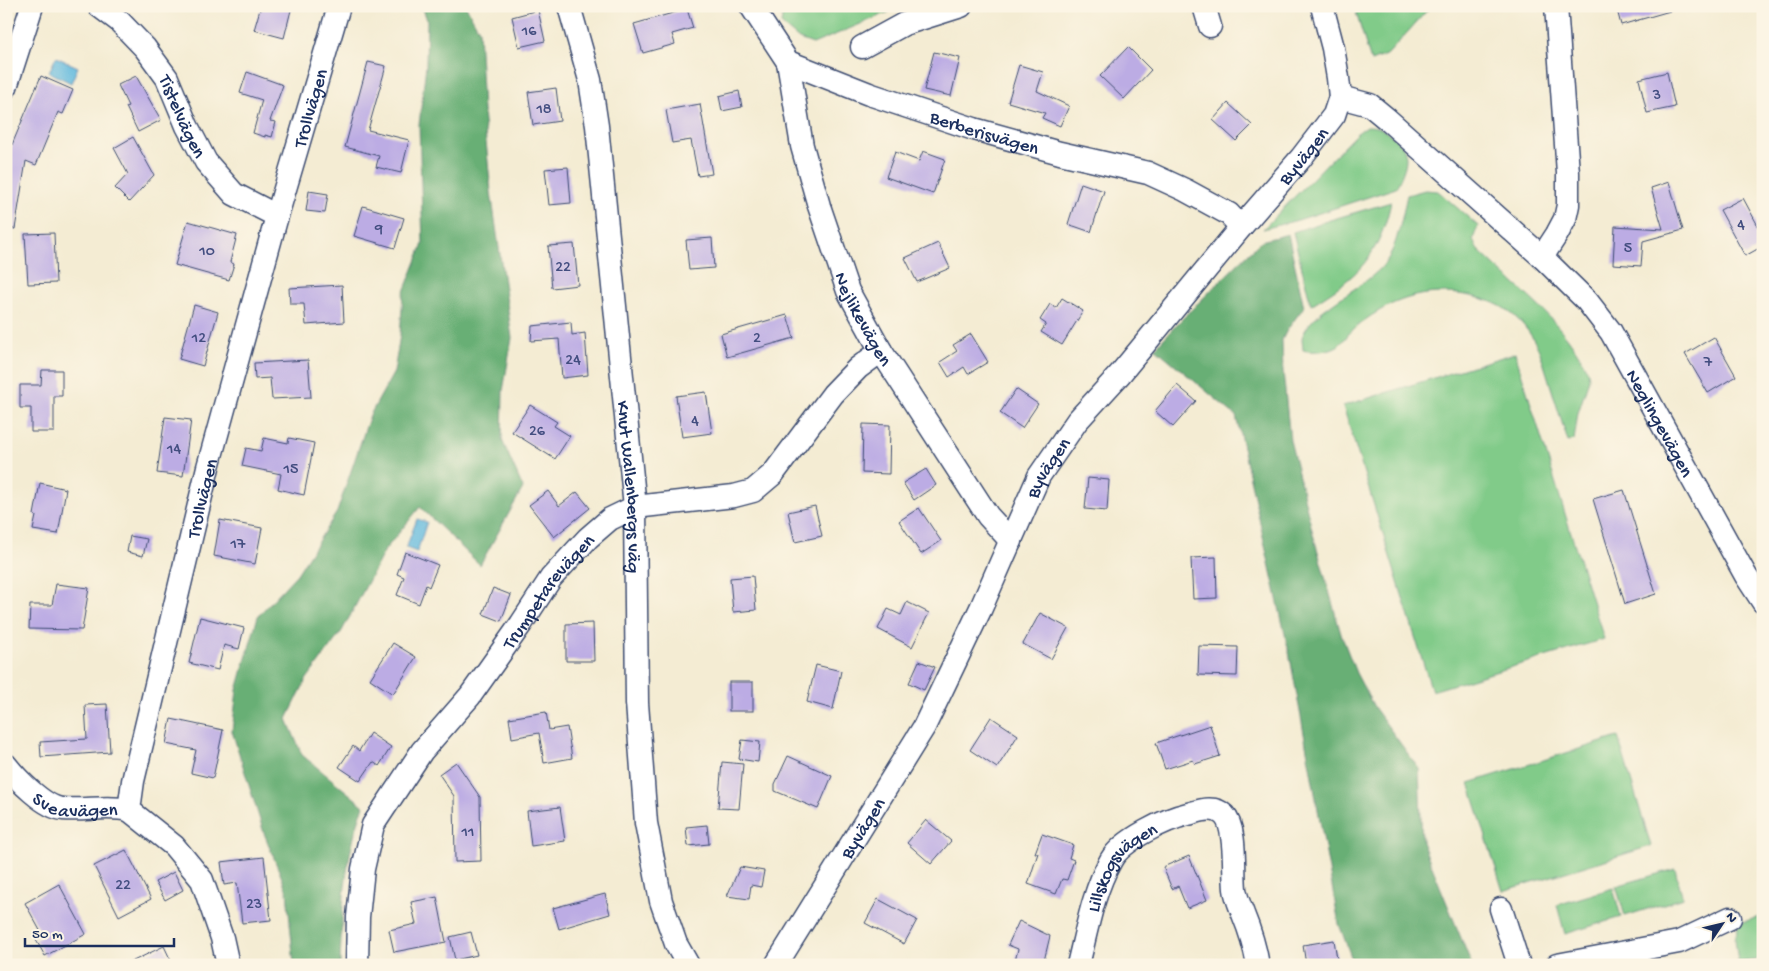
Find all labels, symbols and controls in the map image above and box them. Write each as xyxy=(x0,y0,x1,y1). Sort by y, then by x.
house number: 16 xyxy=(521,23,537,42)
street label: Trollvägen xyxy=(290,67,335,152)
street label: Tistelvägen xyxy=(152,71,210,163)
house number: 3 xyxy=(1652,87,1661,106)
house number: 18 xyxy=(535,101,552,120)
street label: Berberisvägen xyxy=(925,107,1041,162)
street label: Byvägen xyxy=(1274,124,1335,192)
house number: 4 xyxy=(1737,217,1745,236)
house number: 9 xyxy=(374,221,383,240)
house number: 5 xyxy=(1624,240,1632,259)
house number: 10 xyxy=(198,243,215,262)
house number: 22 xyxy=(555,259,571,278)
street label: Nejlikevägen xyxy=(827,270,896,371)
house number: 12 xyxy=(191,330,206,349)
house number: 2 xyxy=(753,330,761,349)
house number: 24 xyxy=(565,352,581,371)
house number: 7 xyxy=(1703,354,1713,373)
street label: Neglingevägen xyxy=(1619,366,1697,482)
street label: Knut Wallenbergs väg xyxy=(609,400,644,574)
house number: 4 xyxy=(691,413,699,432)
house number: 26 xyxy=(529,423,546,442)
street label: Byvägen xyxy=(1022,434,1077,503)
house number: 14 xyxy=(166,441,181,460)
street label: Trollvägen xyxy=(183,457,225,542)
house number: 15 xyxy=(283,461,298,480)
street label: Trumpetarevägen xyxy=(498,531,601,655)
house number: 17 xyxy=(230,536,246,555)
street label: Sveavägen xyxy=(26,788,118,825)
street label: Byvägen xyxy=(836,794,892,865)
street label: Lillskogsvägen xyxy=(1083,819,1162,915)
house number: 11 xyxy=(461,824,474,843)
house number: 22 xyxy=(115,877,131,896)
house number: 23 xyxy=(246,896,262,915)
north arrow xyxy=(1696,898,1746,948)
text: N xyxy=(1721,909,1740,927)
scale bar xyxy=(25,916,174,948)
text: 50 m xyxy=(32,926,63,944)

